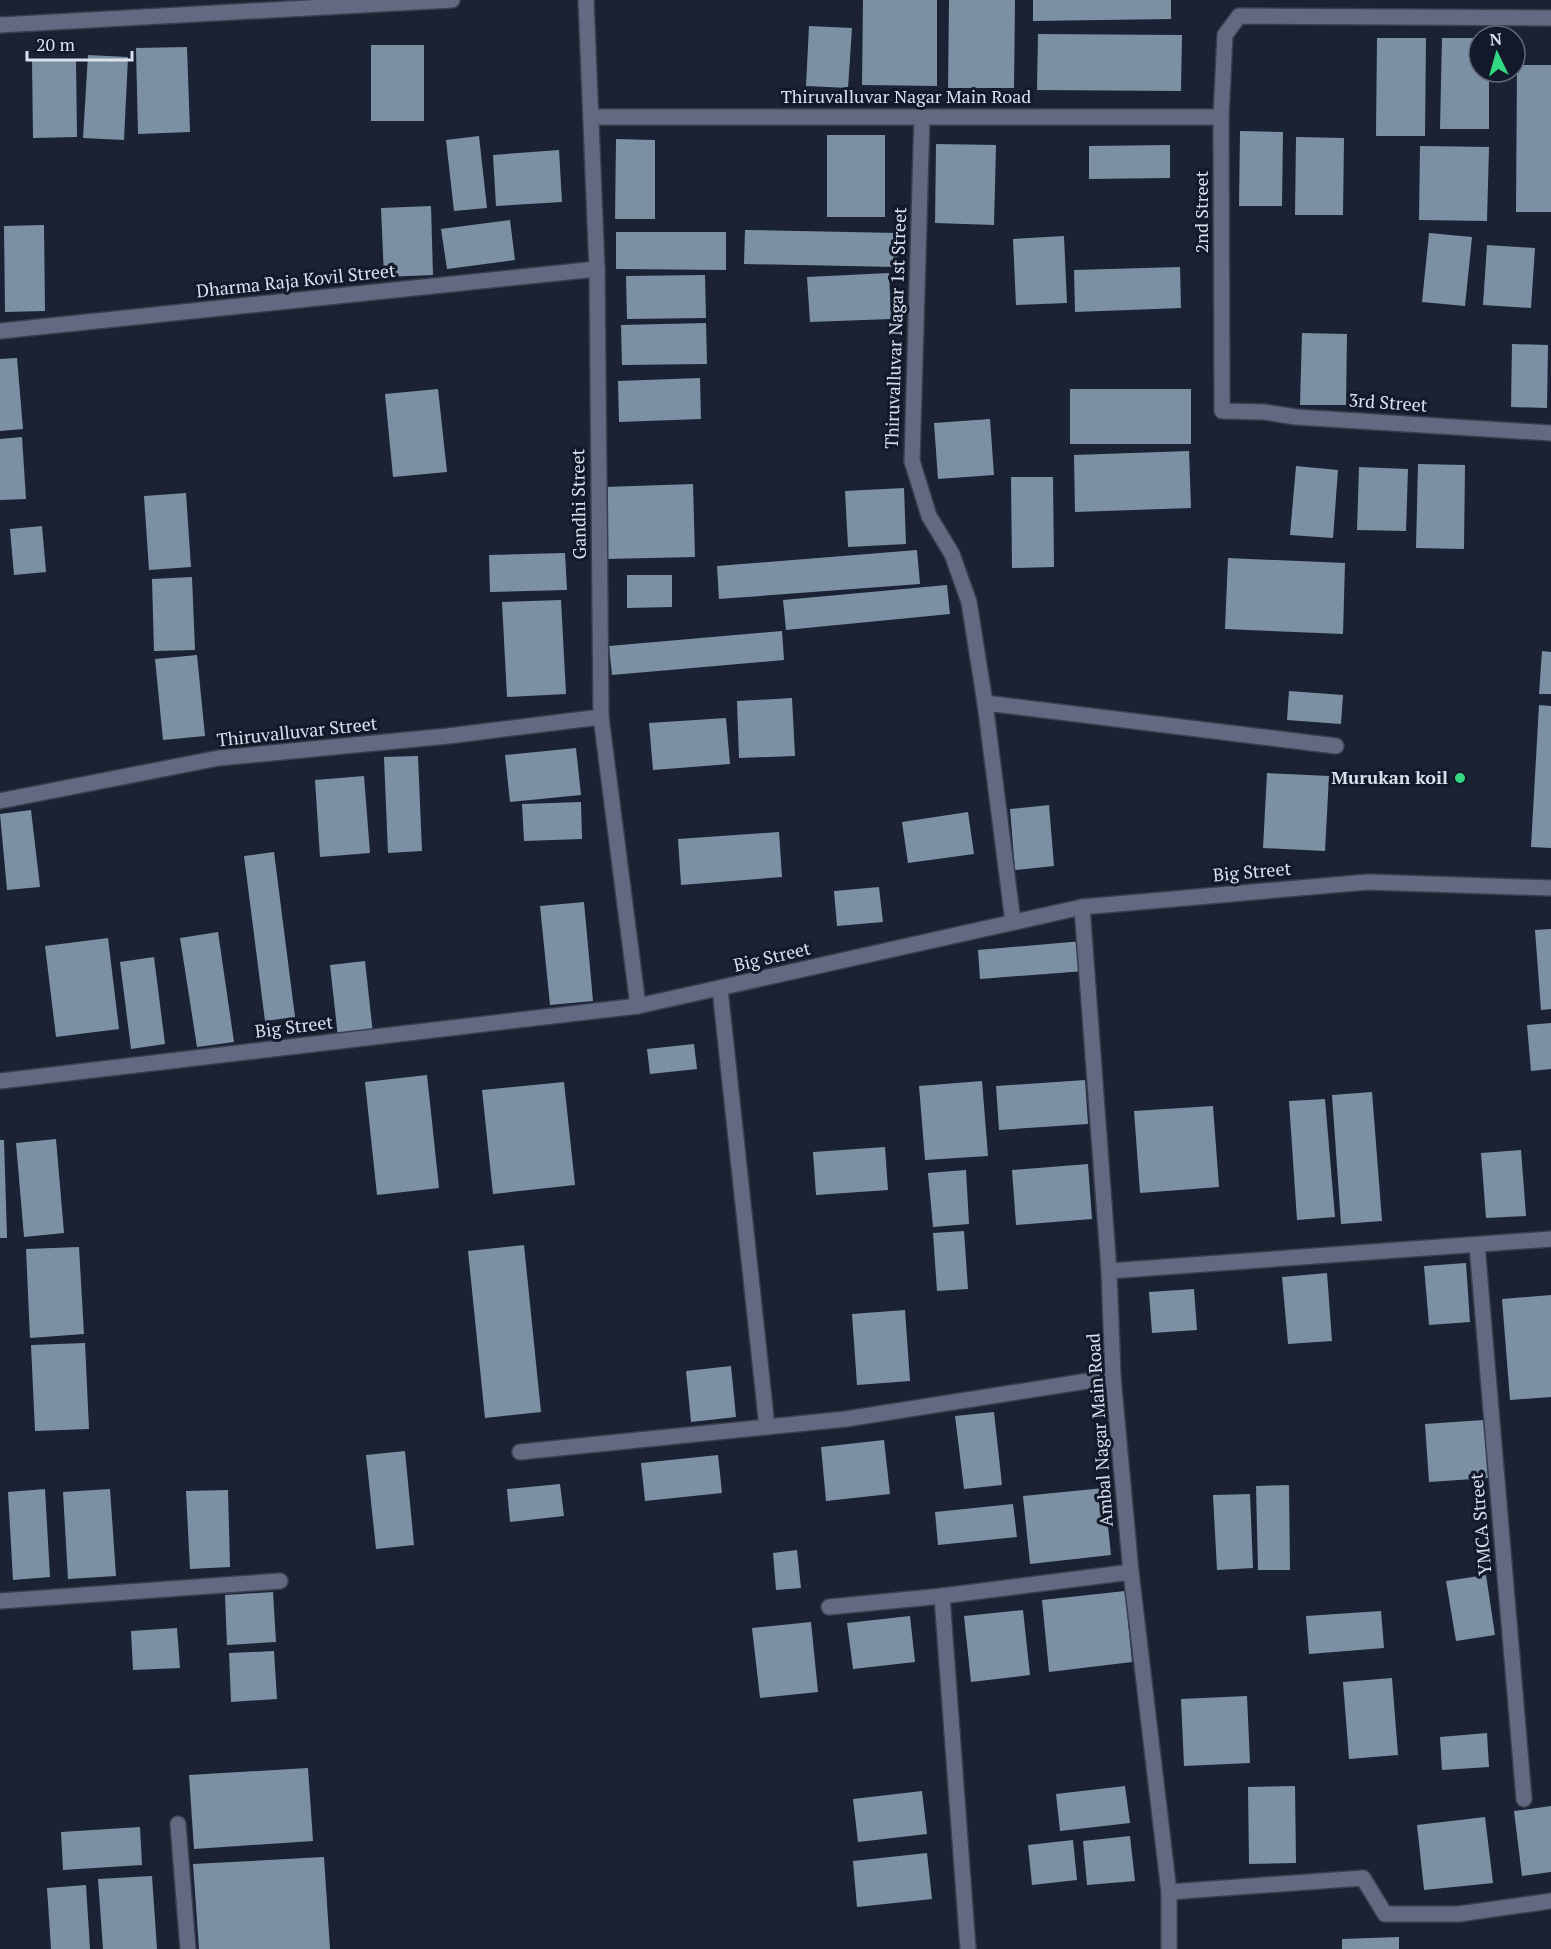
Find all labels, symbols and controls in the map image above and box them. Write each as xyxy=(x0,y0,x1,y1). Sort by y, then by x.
scale bar xyxy=(27,24,132,62)
north arrow xyxy=(1467,24,1527,84)
text: N xyxy=(1489,28,1503,51)
text: 20 m xyxy=(36,32,76,56)
street label: Thiruvalluvar Nagar Main Road xyxy=(781,84,1031,108)
street label: 2nd Street xyxy=(1189,170,1213,253)
street label: Thiruvalluvar Nagar 1st Street xyxy=(879,206,911,449)
street label: Dharma Raja Kovil Street xyxy=(195,258,397,302)
street label: 3rd Street xyxy=(1348,387,1429,417)
street label: Gandhi Street xyxy=(565,448,591,559)
street label: Thiruvalluvar Street xyxy=(215,711,379,751)
place label: Murukan koil xyxy=(1331,765,1448,789)
marker: Murukan koil xyxy=(1453,771,1467,785)
street label: Big Street xyxy=(1212,856,1292,886)
street label: Big Street xyxy=(731,935,813,977)
street label: Big Street xyxy=(254,1009,335,1043)
street label: Ambal Nagar Main Road xyxy=(1080,1332,1118,1528)
street label: YMCA Street xyxy=(1464,1472,1496,1576)

